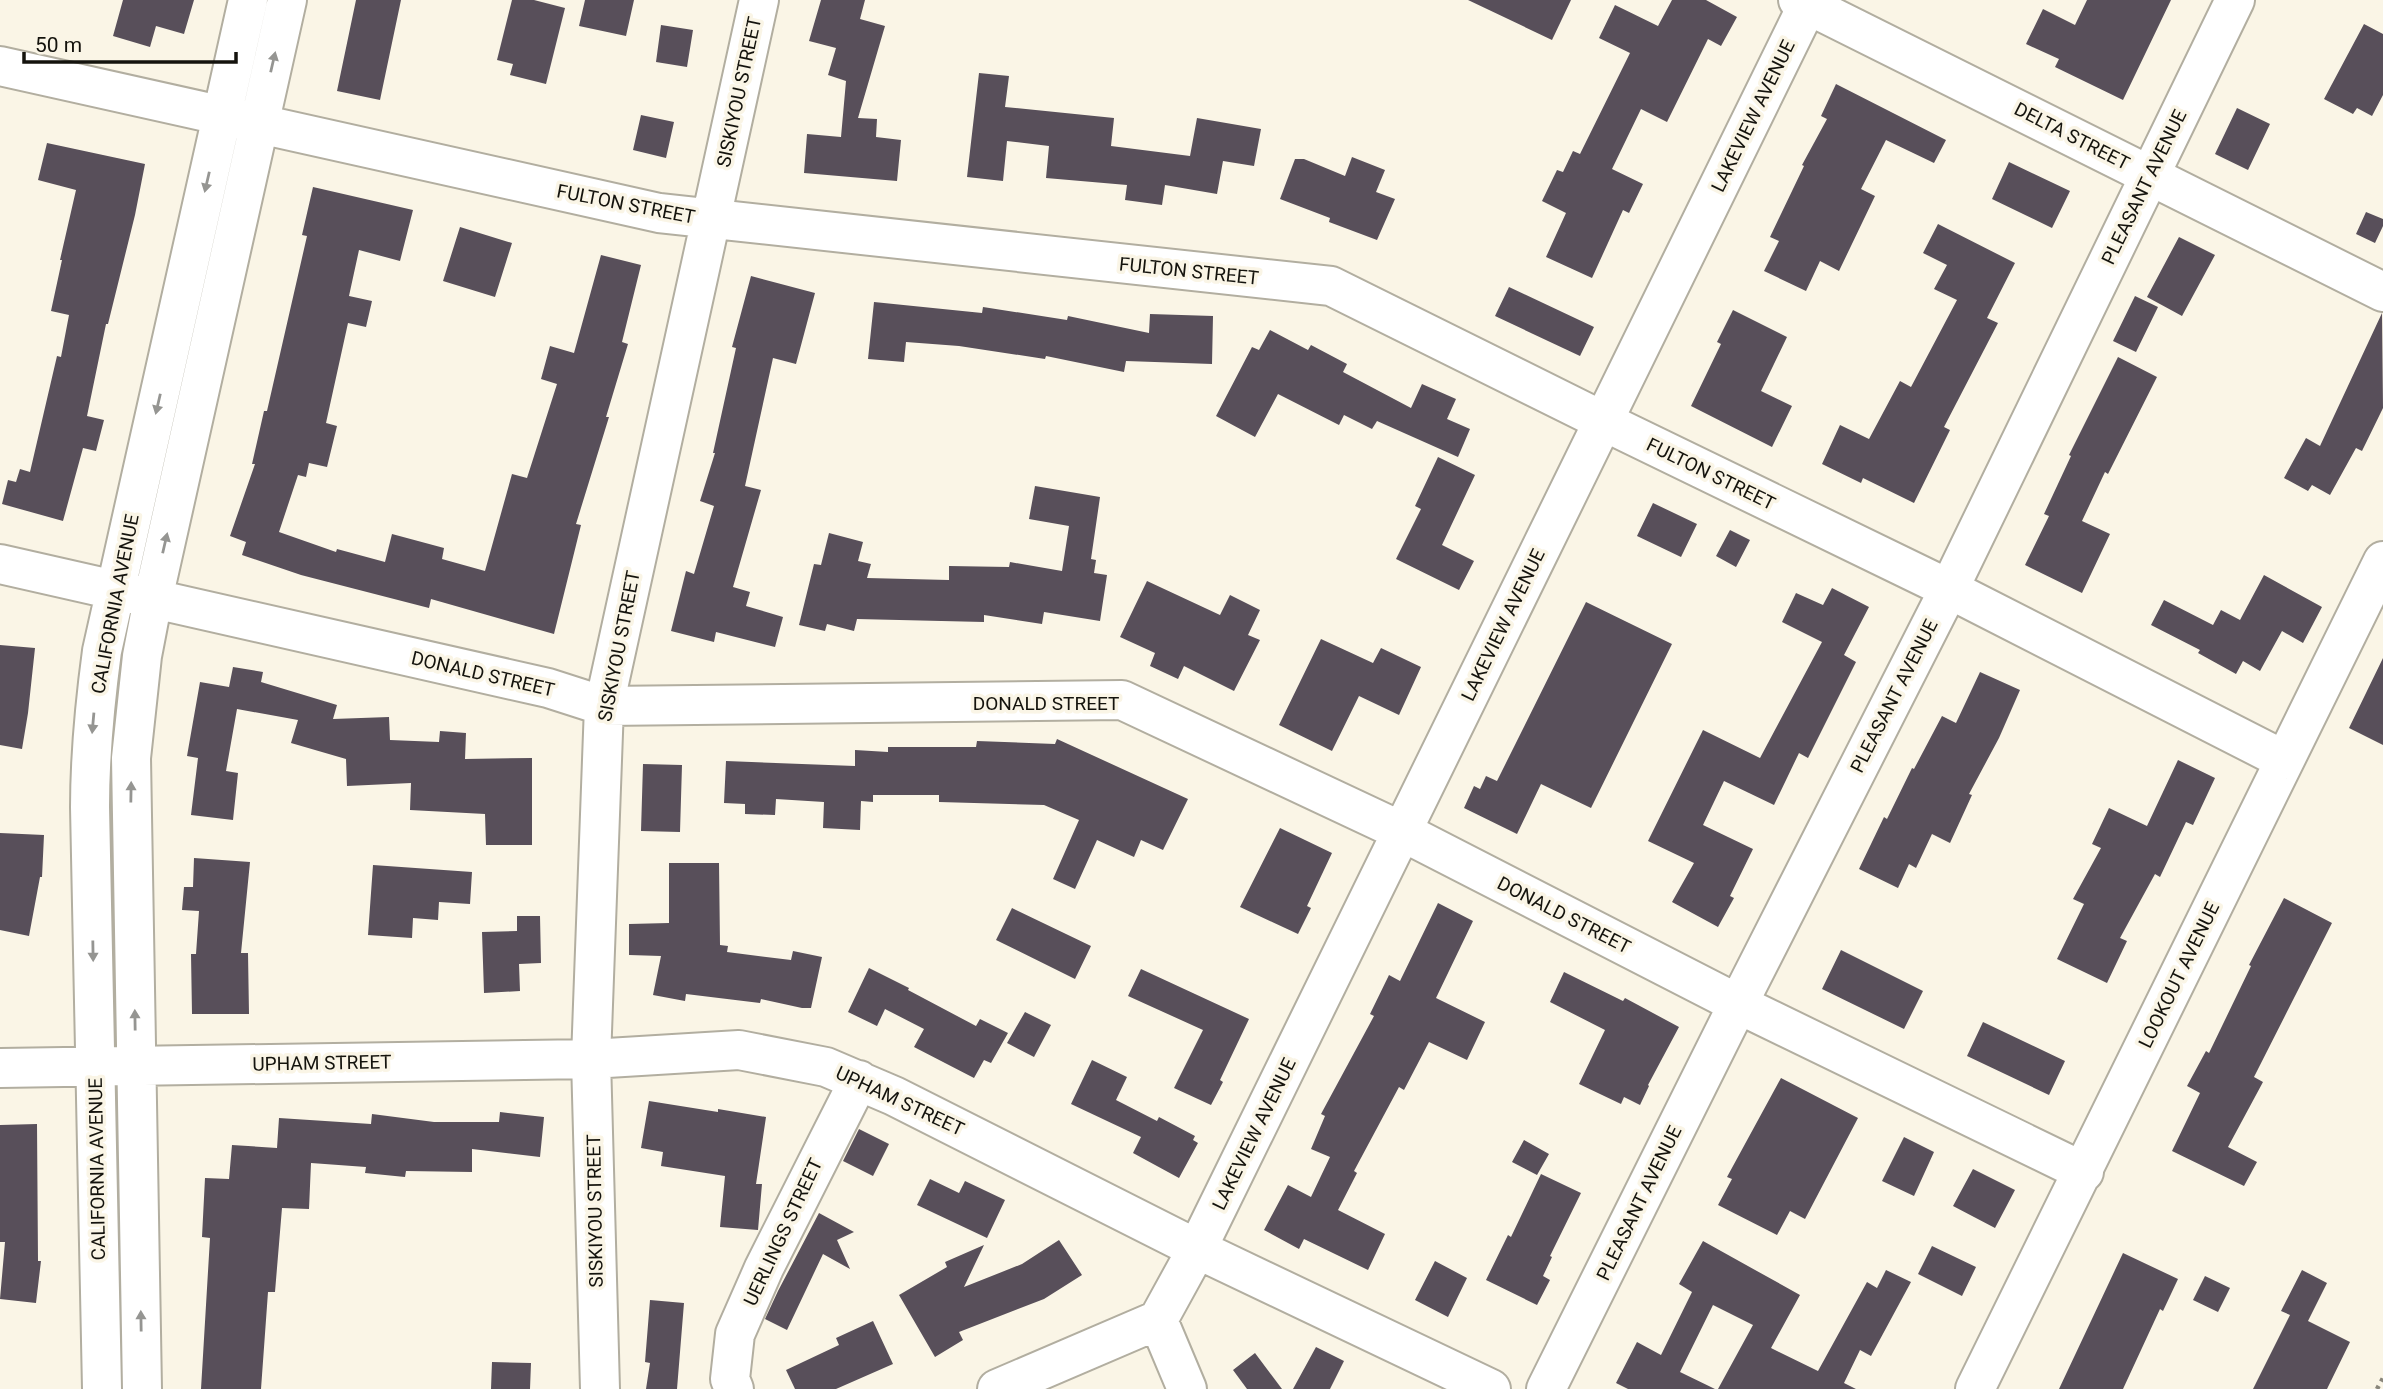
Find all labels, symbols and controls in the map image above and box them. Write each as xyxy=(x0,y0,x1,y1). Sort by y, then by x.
street label: SISKIYOU STREET xyxy=(712,15,766,169)
scale bar xyxy=(24,21,236,65)
text: 50 m xyxy=(35,33,82,57)
street label: LAKEVIEW AVENUE xyxy=(1706,36,1800,196)
one-way arrow xyxy=(267,51,278,73)
street label: DELTA STREET xyxy=(2011,97,2133,175)
street label: PLEASANT AVENUE xyxy=(2097,106,2192,268)
one-way arrow xyxy=(202,172,213,194)
street label: FULTON STREET xyxy=(555,179,697,229)
street label: FULTON STREET xyxy=(1118,252,1260,290)
one-way arrow xyxy=(152,393,163,415)
street label: FULTON STREET xyxy=(1643,433,1779,515)
street label: CALIFORNIA AVENUE xyxy=(86,512,144,696)
one-way arrow xyxy=(160,532,171,554)
street label: LAKEVIEW AVENUE xyxy=(1456,545,1550,705)
street label: SISKIYOU STREET xyxy=(593,569,645,723)
street label: PLEASANT AVENUE xyxy=(1845,615,1943,777)
street label: DONALD STREET xyxy=(409,646,557,702)
street label: DONALD STREET xyxy=(973,692,1119,715)
one-way arrow xyxy=(87,712,98,734)
one-way arrow xyxy=(125,781,136,803)
street label: DONALD STREET xyxy=(1493,871,1635,959)
street label: LOOKOUT AVENUE xyxy=(2134,898,2224,1052)
one-way arrow xyxy=(87,940,99,962)
one-way arrow xyxy=(130,1009,141,1031)
street label: UPHAM STREET xyxy=(252,1050,392,1076)
street label: LAKEVIEW AVENUE xyxy=(1207,1054,1301,1214)
street label: UPHAM STREET xyxy=(832,1061,968,1141)
street label: CALIFORNIA AVENUE xyxy=(84,1077,110,1260)
street label: PLEASANT AVENUE xyxy=(1592,1122,1687,1284)
street label: SISKIYOU STREET xyxy=(582,1134,608,1288)
street label: UERLINGS STREET xyxy=(739,1155,827,1309)
one-way arrow xyxy=(135,1310,147,1332)

